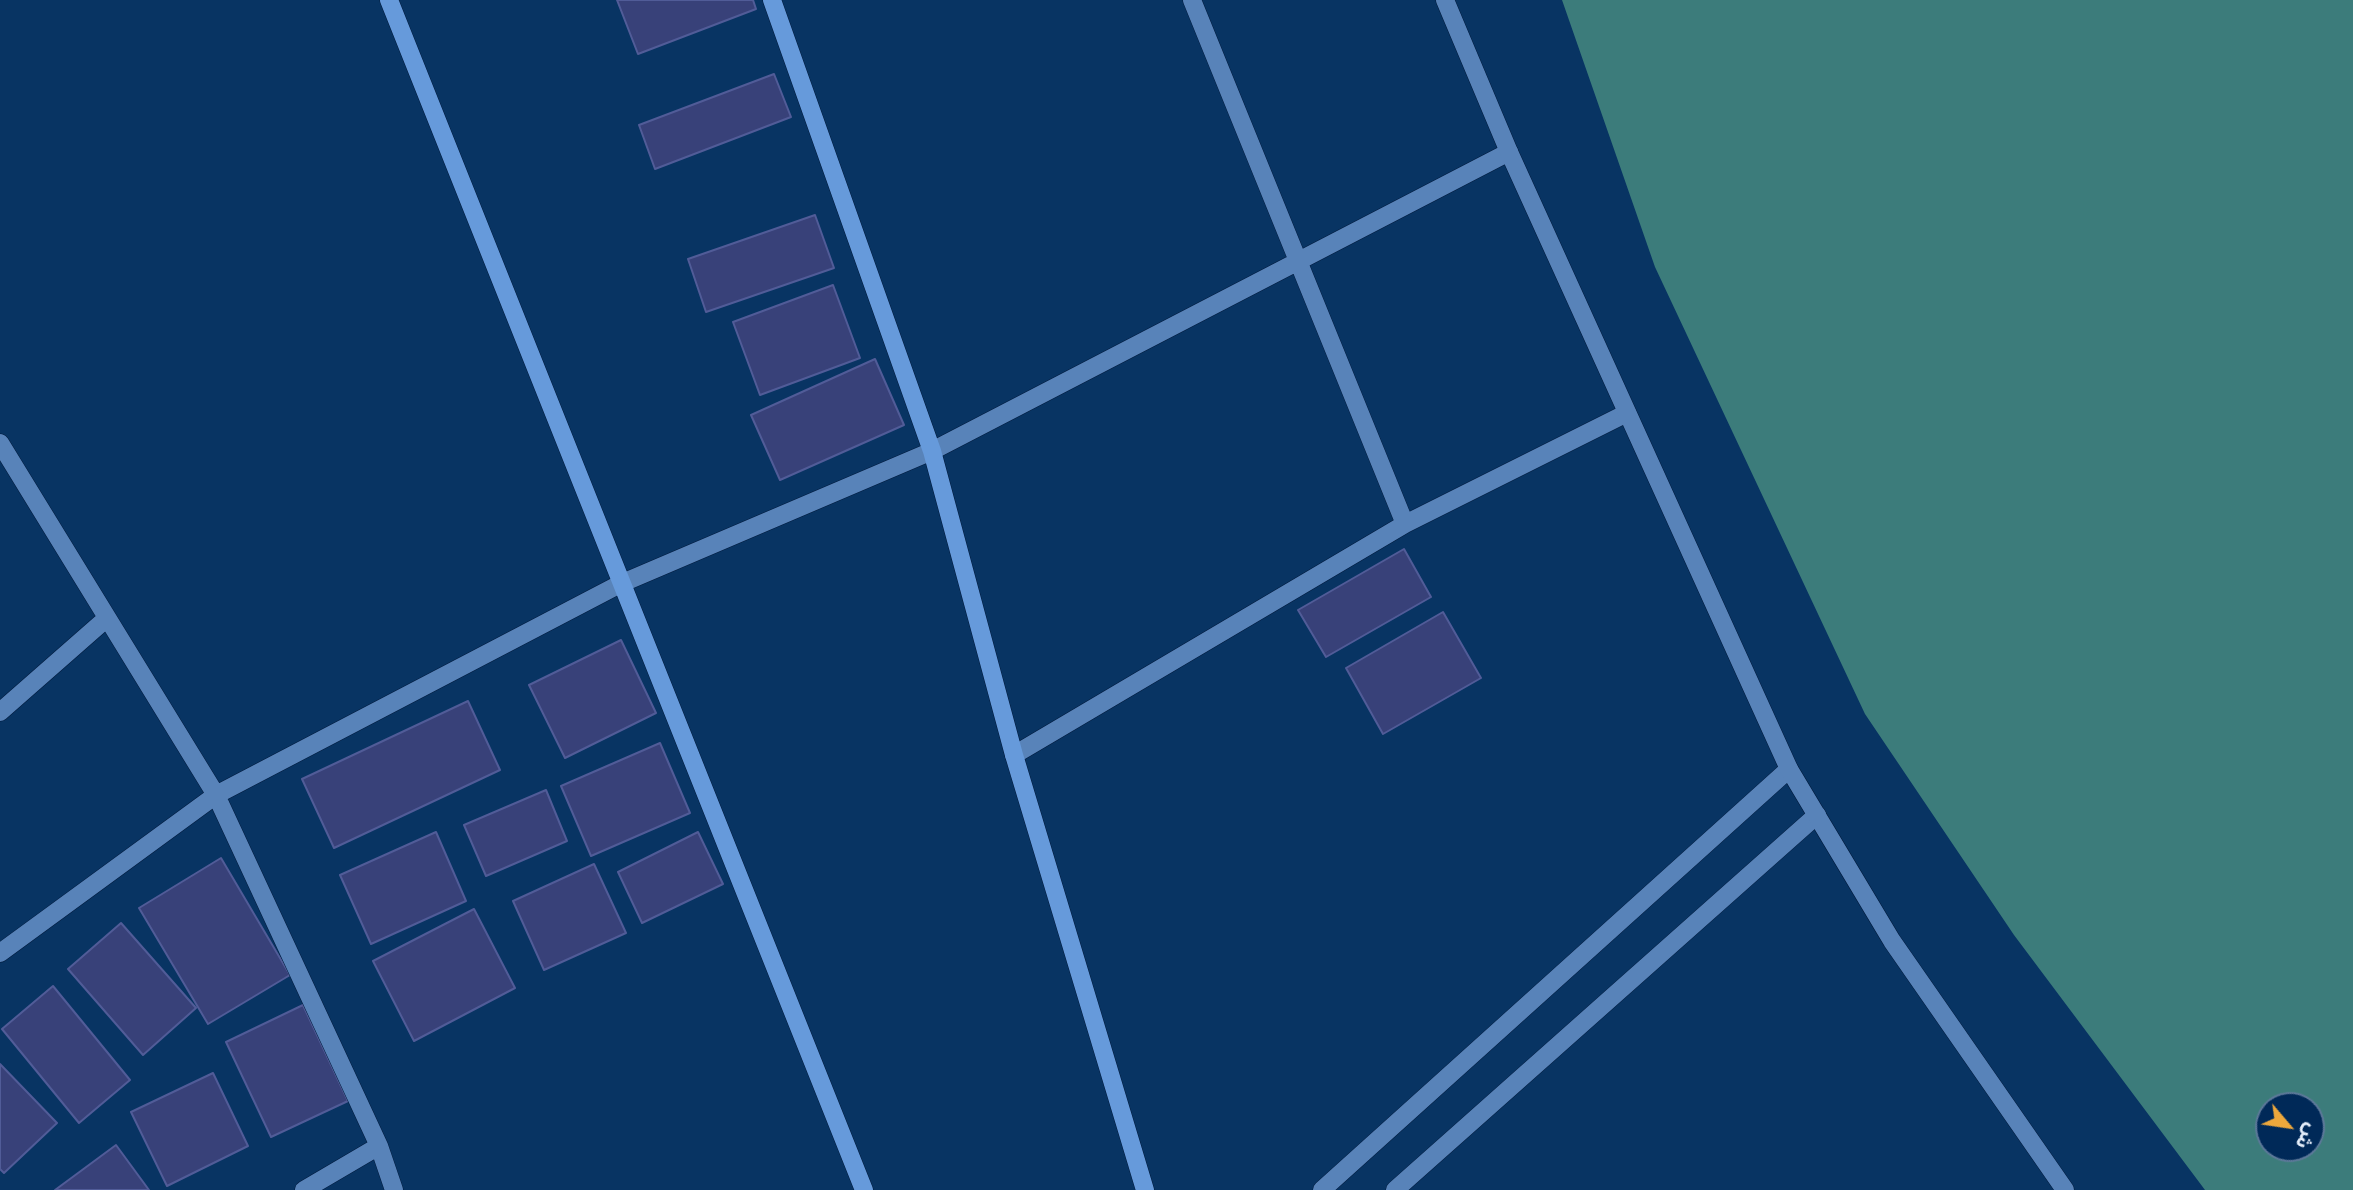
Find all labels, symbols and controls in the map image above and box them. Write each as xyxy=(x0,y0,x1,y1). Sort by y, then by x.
north arrow xyxy=(2255,1092,2325,1162)
text: ش xyxy=(2291,1119,2323,1153)

